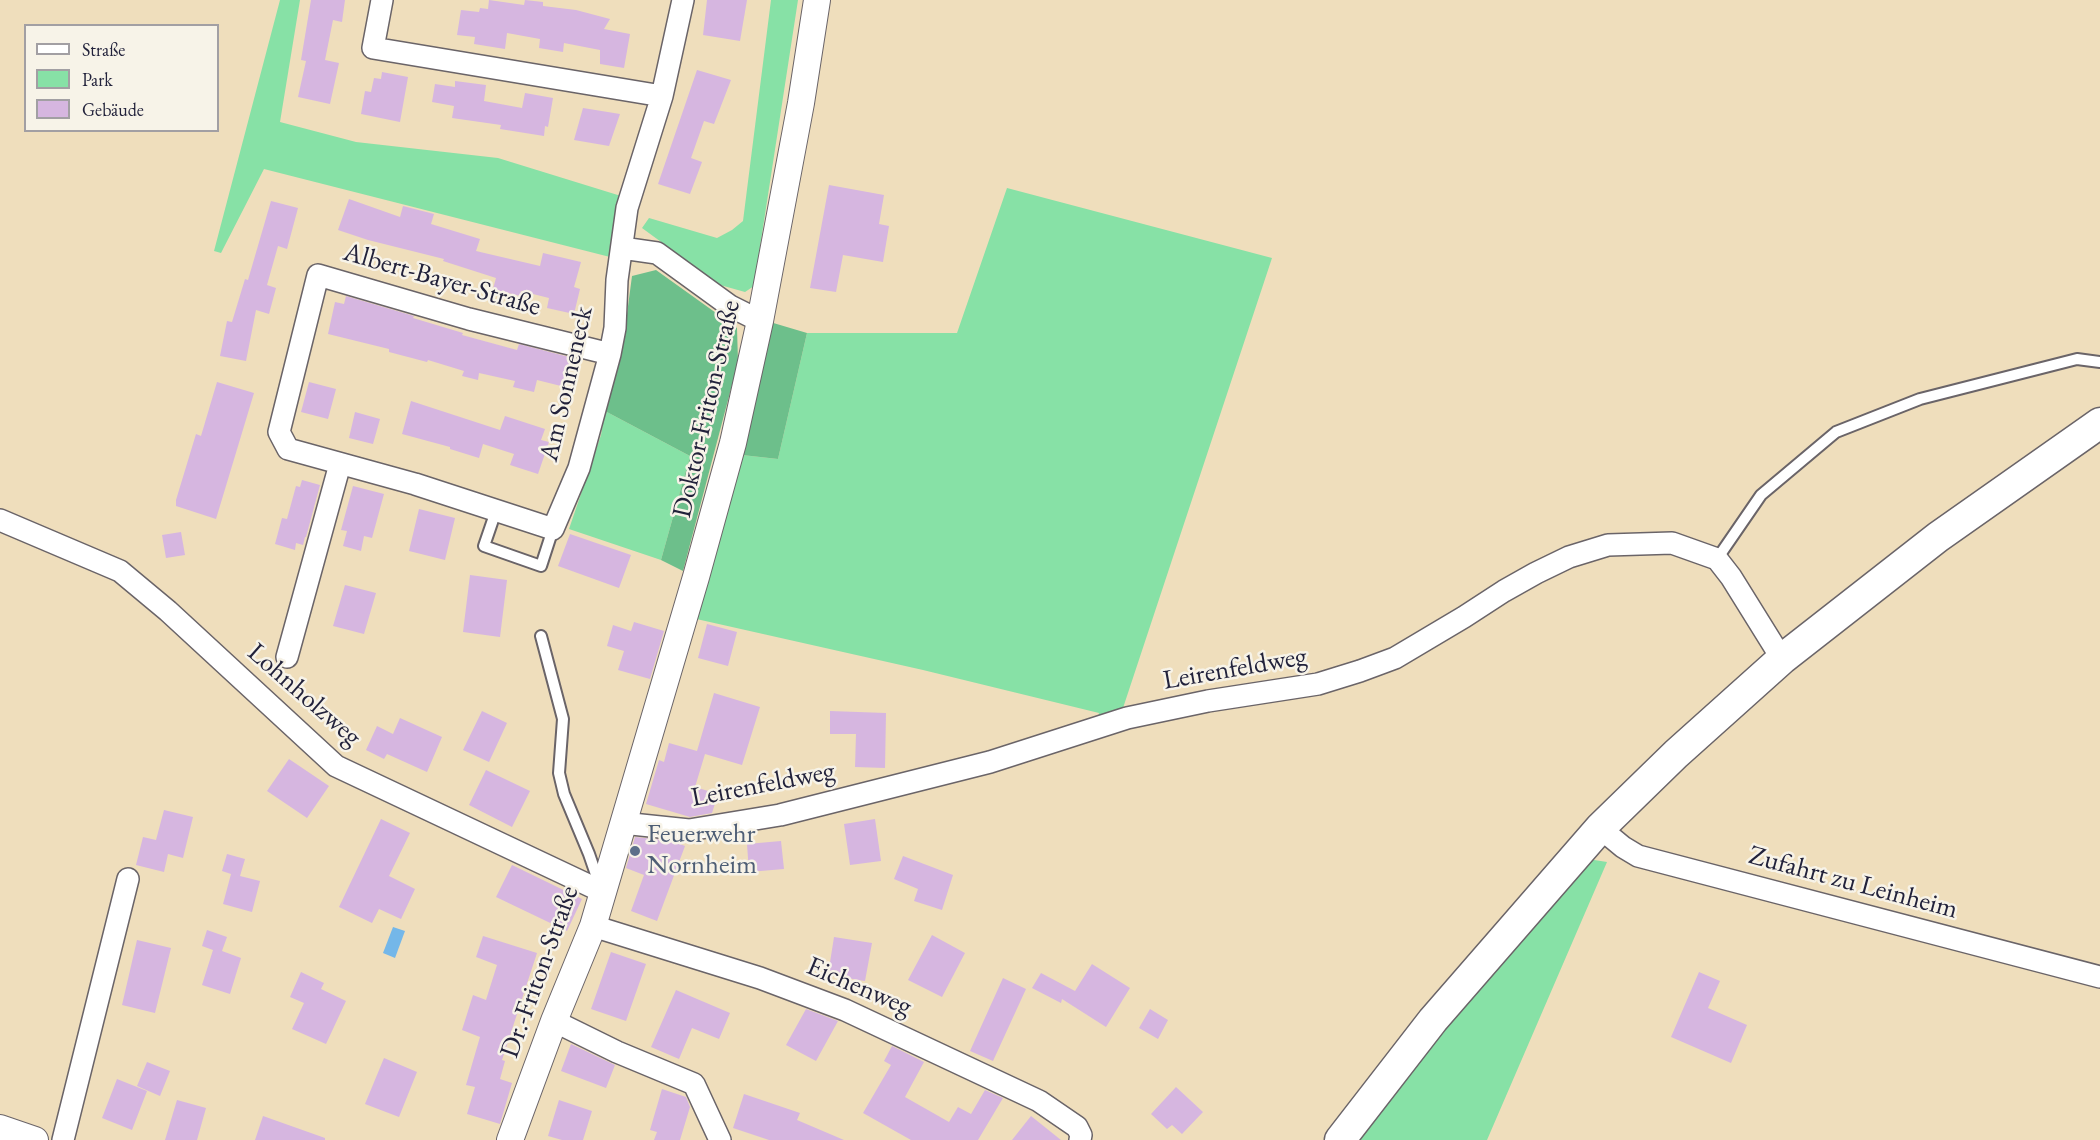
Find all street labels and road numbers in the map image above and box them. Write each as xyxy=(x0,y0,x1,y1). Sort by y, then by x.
street label: Albert-Bayer-Straße xyxy=(340,236,544,324)
street label: Doktor-Friton-Straße xyxy=(666,297,748,521)
street label: Am Sonneneck xyxy=(533,303,601,465)
street label: Lohnholzweg xyxy=(240,637,368,753)
street label: Leirenfeldweg xyxy=(1161,640,1309,698)
street label: Leirenfeldweg xyxy=(689,755,837,815)
street label: Zufahrt zu Leinheim xyxy=(1745,840,1961,926)
street label: Dr.-Friton-Straße xyxy=(494,881,586,1063)
street label: Eichenweg xyxy=(802,950,916,1024)

